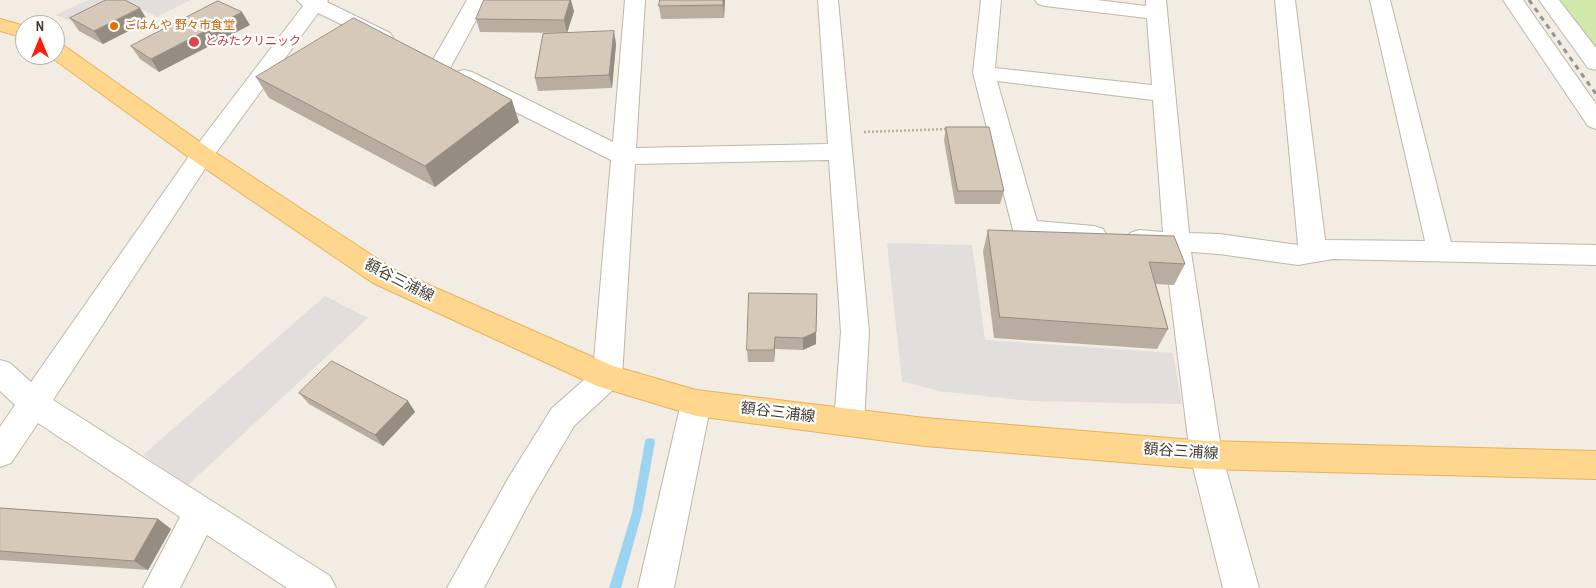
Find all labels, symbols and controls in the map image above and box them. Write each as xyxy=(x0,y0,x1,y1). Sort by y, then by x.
north arrow xyxy=(15,15,65,65)
text: N xyxy=(36,17,44,35)
place label: ごはんや 野々市食堂 xyxy=(124,19,235,33)
marker: ごはんや 野々市食堂 xyxy=(108,20,120,32)
marker: とみたクリニック xyxy=(187,35,201,49)
place label: とみたクリニック xyxy=(205,35,301,49)
street label: 額谷三浦線 xyxy=(362,256,436,306)
street label: 額谷三浦線 xyxy=(740,399,816,427)
street label: 額谷三浦線 xyxy=(1143,440,1219,464)

